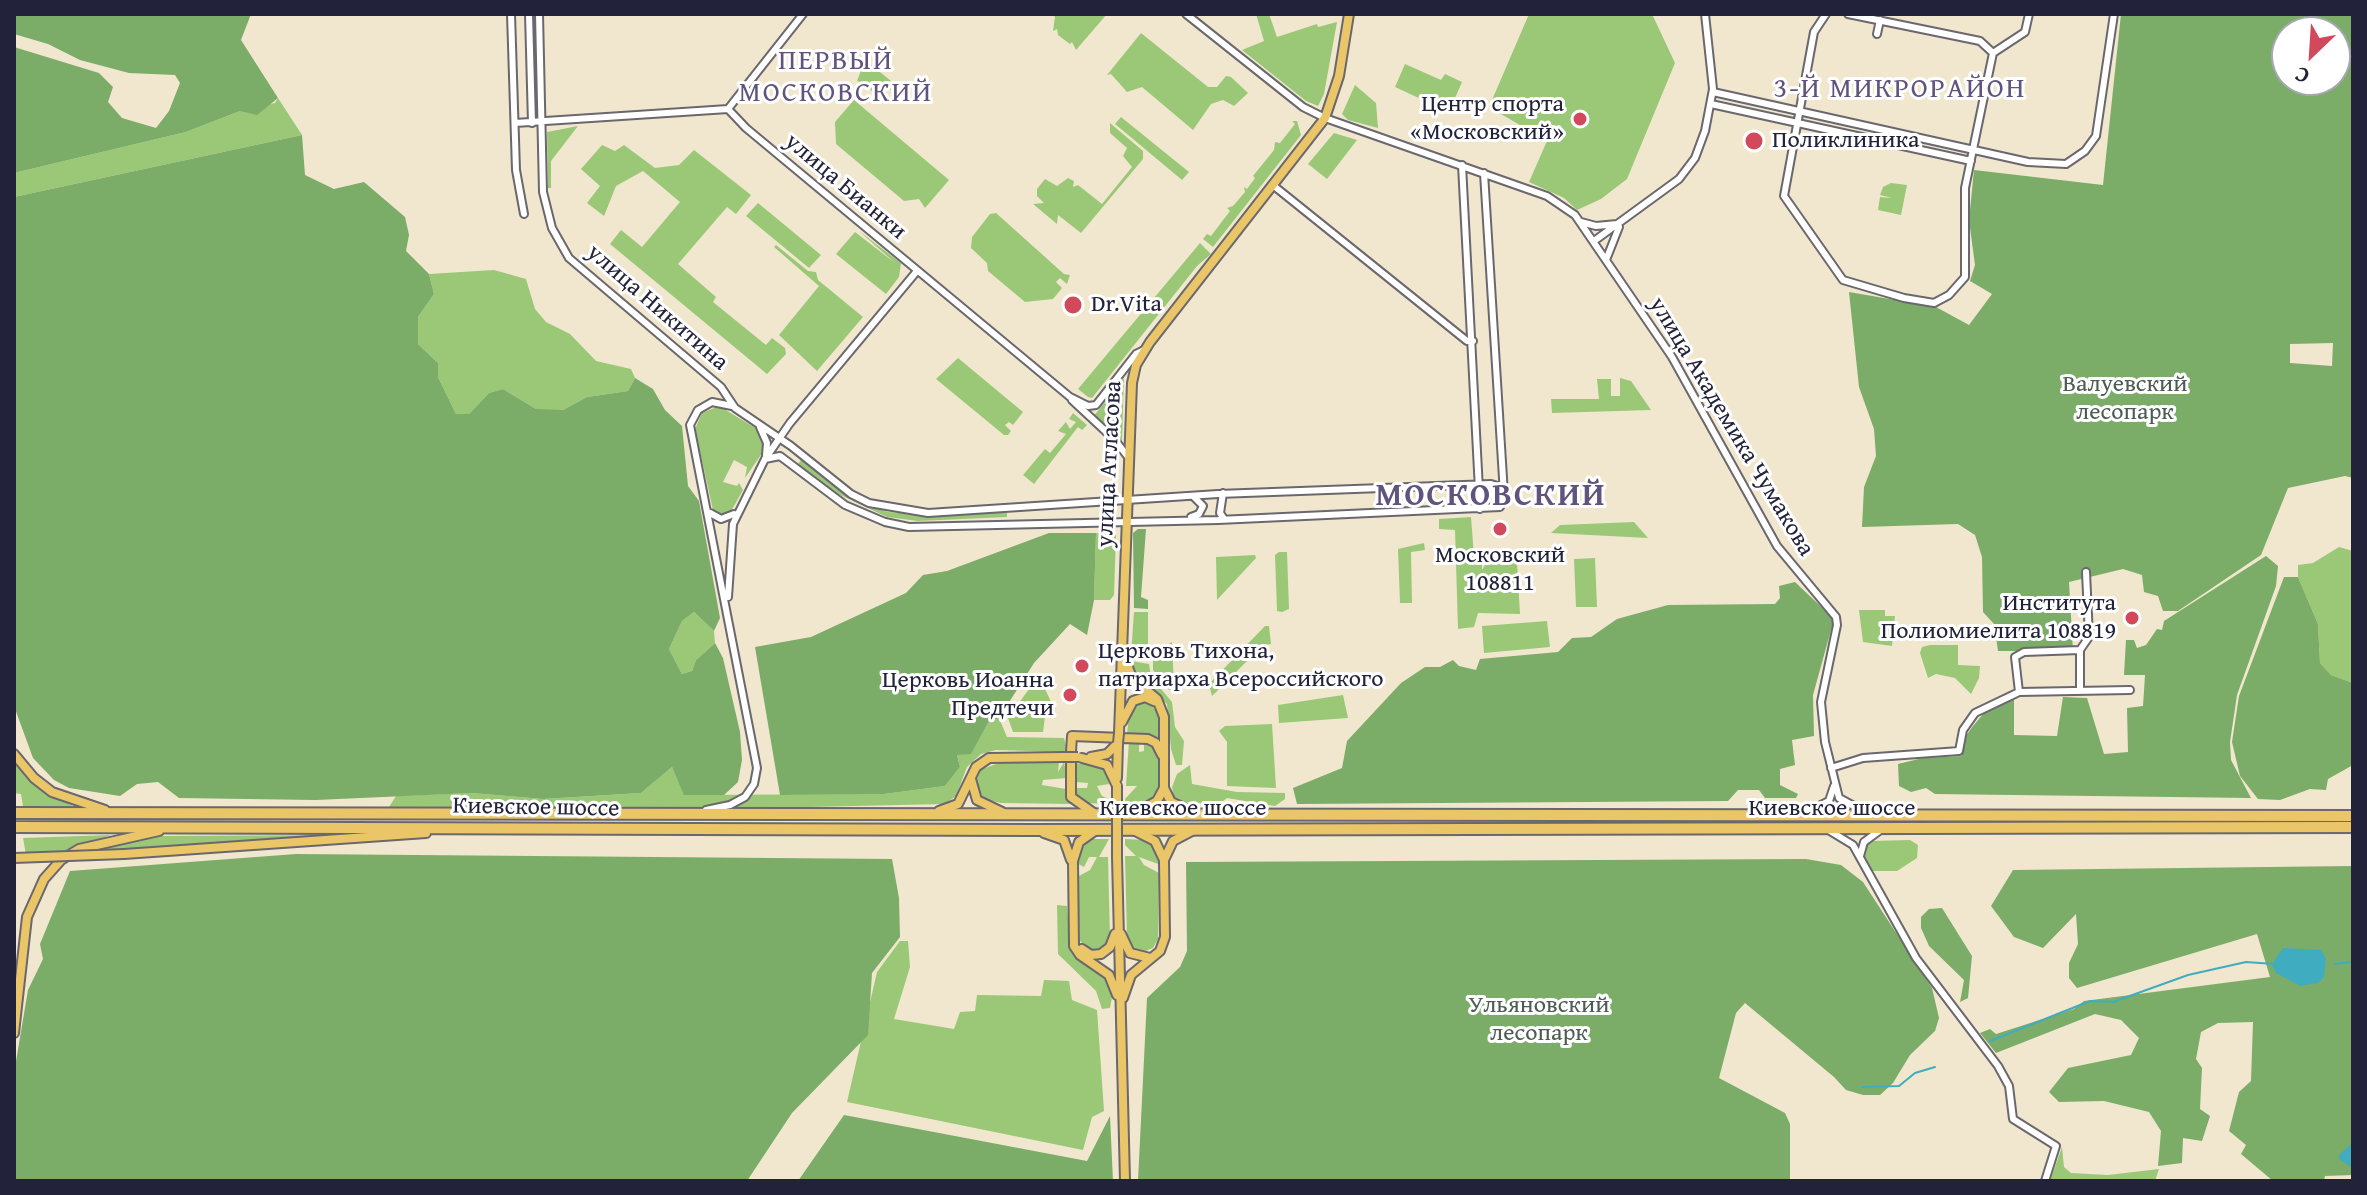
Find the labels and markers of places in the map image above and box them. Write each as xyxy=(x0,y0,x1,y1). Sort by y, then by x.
place label: Центр спорта «Московский» xyxy=(1410,91,1564,147)
marker: Центр спорта «Московский» xyxy=(1571,110,1589,128)
place label: Поликлиника xyxy=(1772,127,1919,155)
marker: Поликлиника xyxy=(1743,130,1765,152)
place label: Dr.Vita xyxy=(1091,291,1162,319)
marker: Dr.Vita xyxy=(1062,294,1084,316)
marker: Московский 108811 xyxy=(1491,520,1509,538)
place label: Московский 108811 xyxy=(1435,542,1565,598)
place label: Института Полиомиелита 108819 xyxy=(1881,590,2116,646)
marker: Института Полиомиелита 108819 xyxy=(2123,609,2141,627)
place label: Церковь Тихона, патриарха Всероссийского xyxy=(1098,638,1383,694)
marker: Церковь Тихона, патриарха Всероссийского xyxy=(1073,657,1091,675)
place label: Церковь Иоанна Предтечи xyxy=(882,667,1054,723)
marker: Церковь Иоанна Предтечи xyxy=(1061,686,1079,704)

